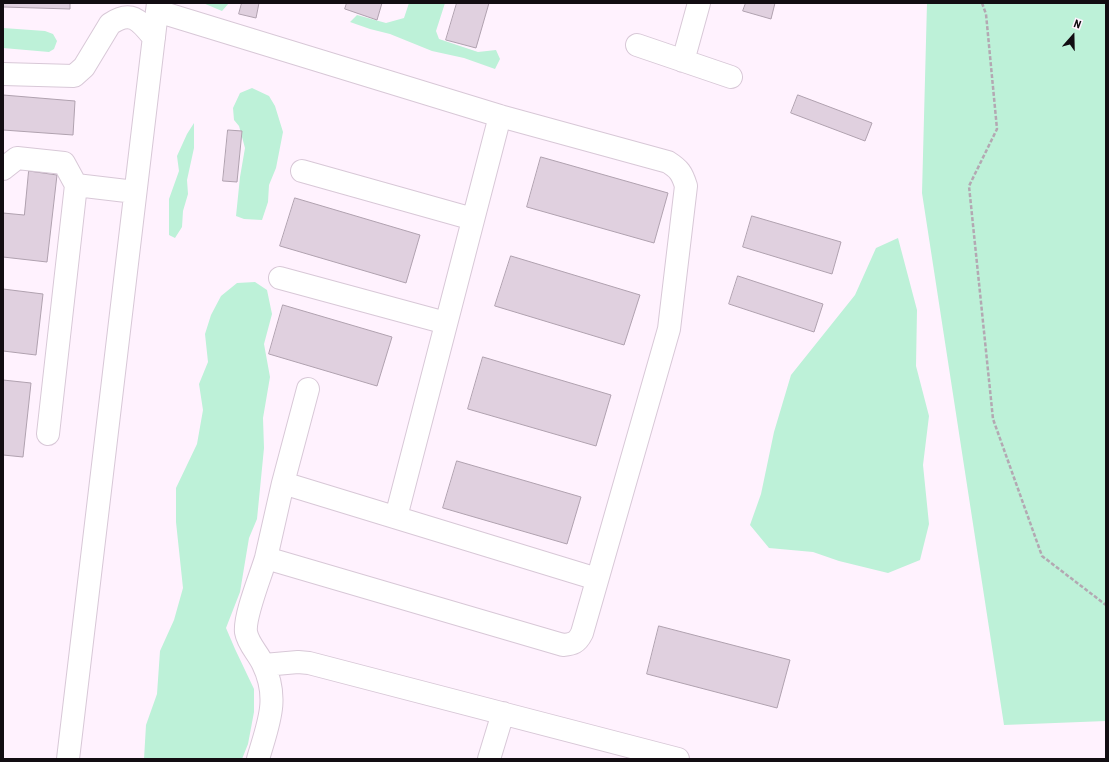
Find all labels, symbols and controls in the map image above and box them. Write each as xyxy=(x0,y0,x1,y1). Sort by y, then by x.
north arrow xyxy=(1053,16,1093,56)
text: N xyxy=(1072,17,1083,32)

